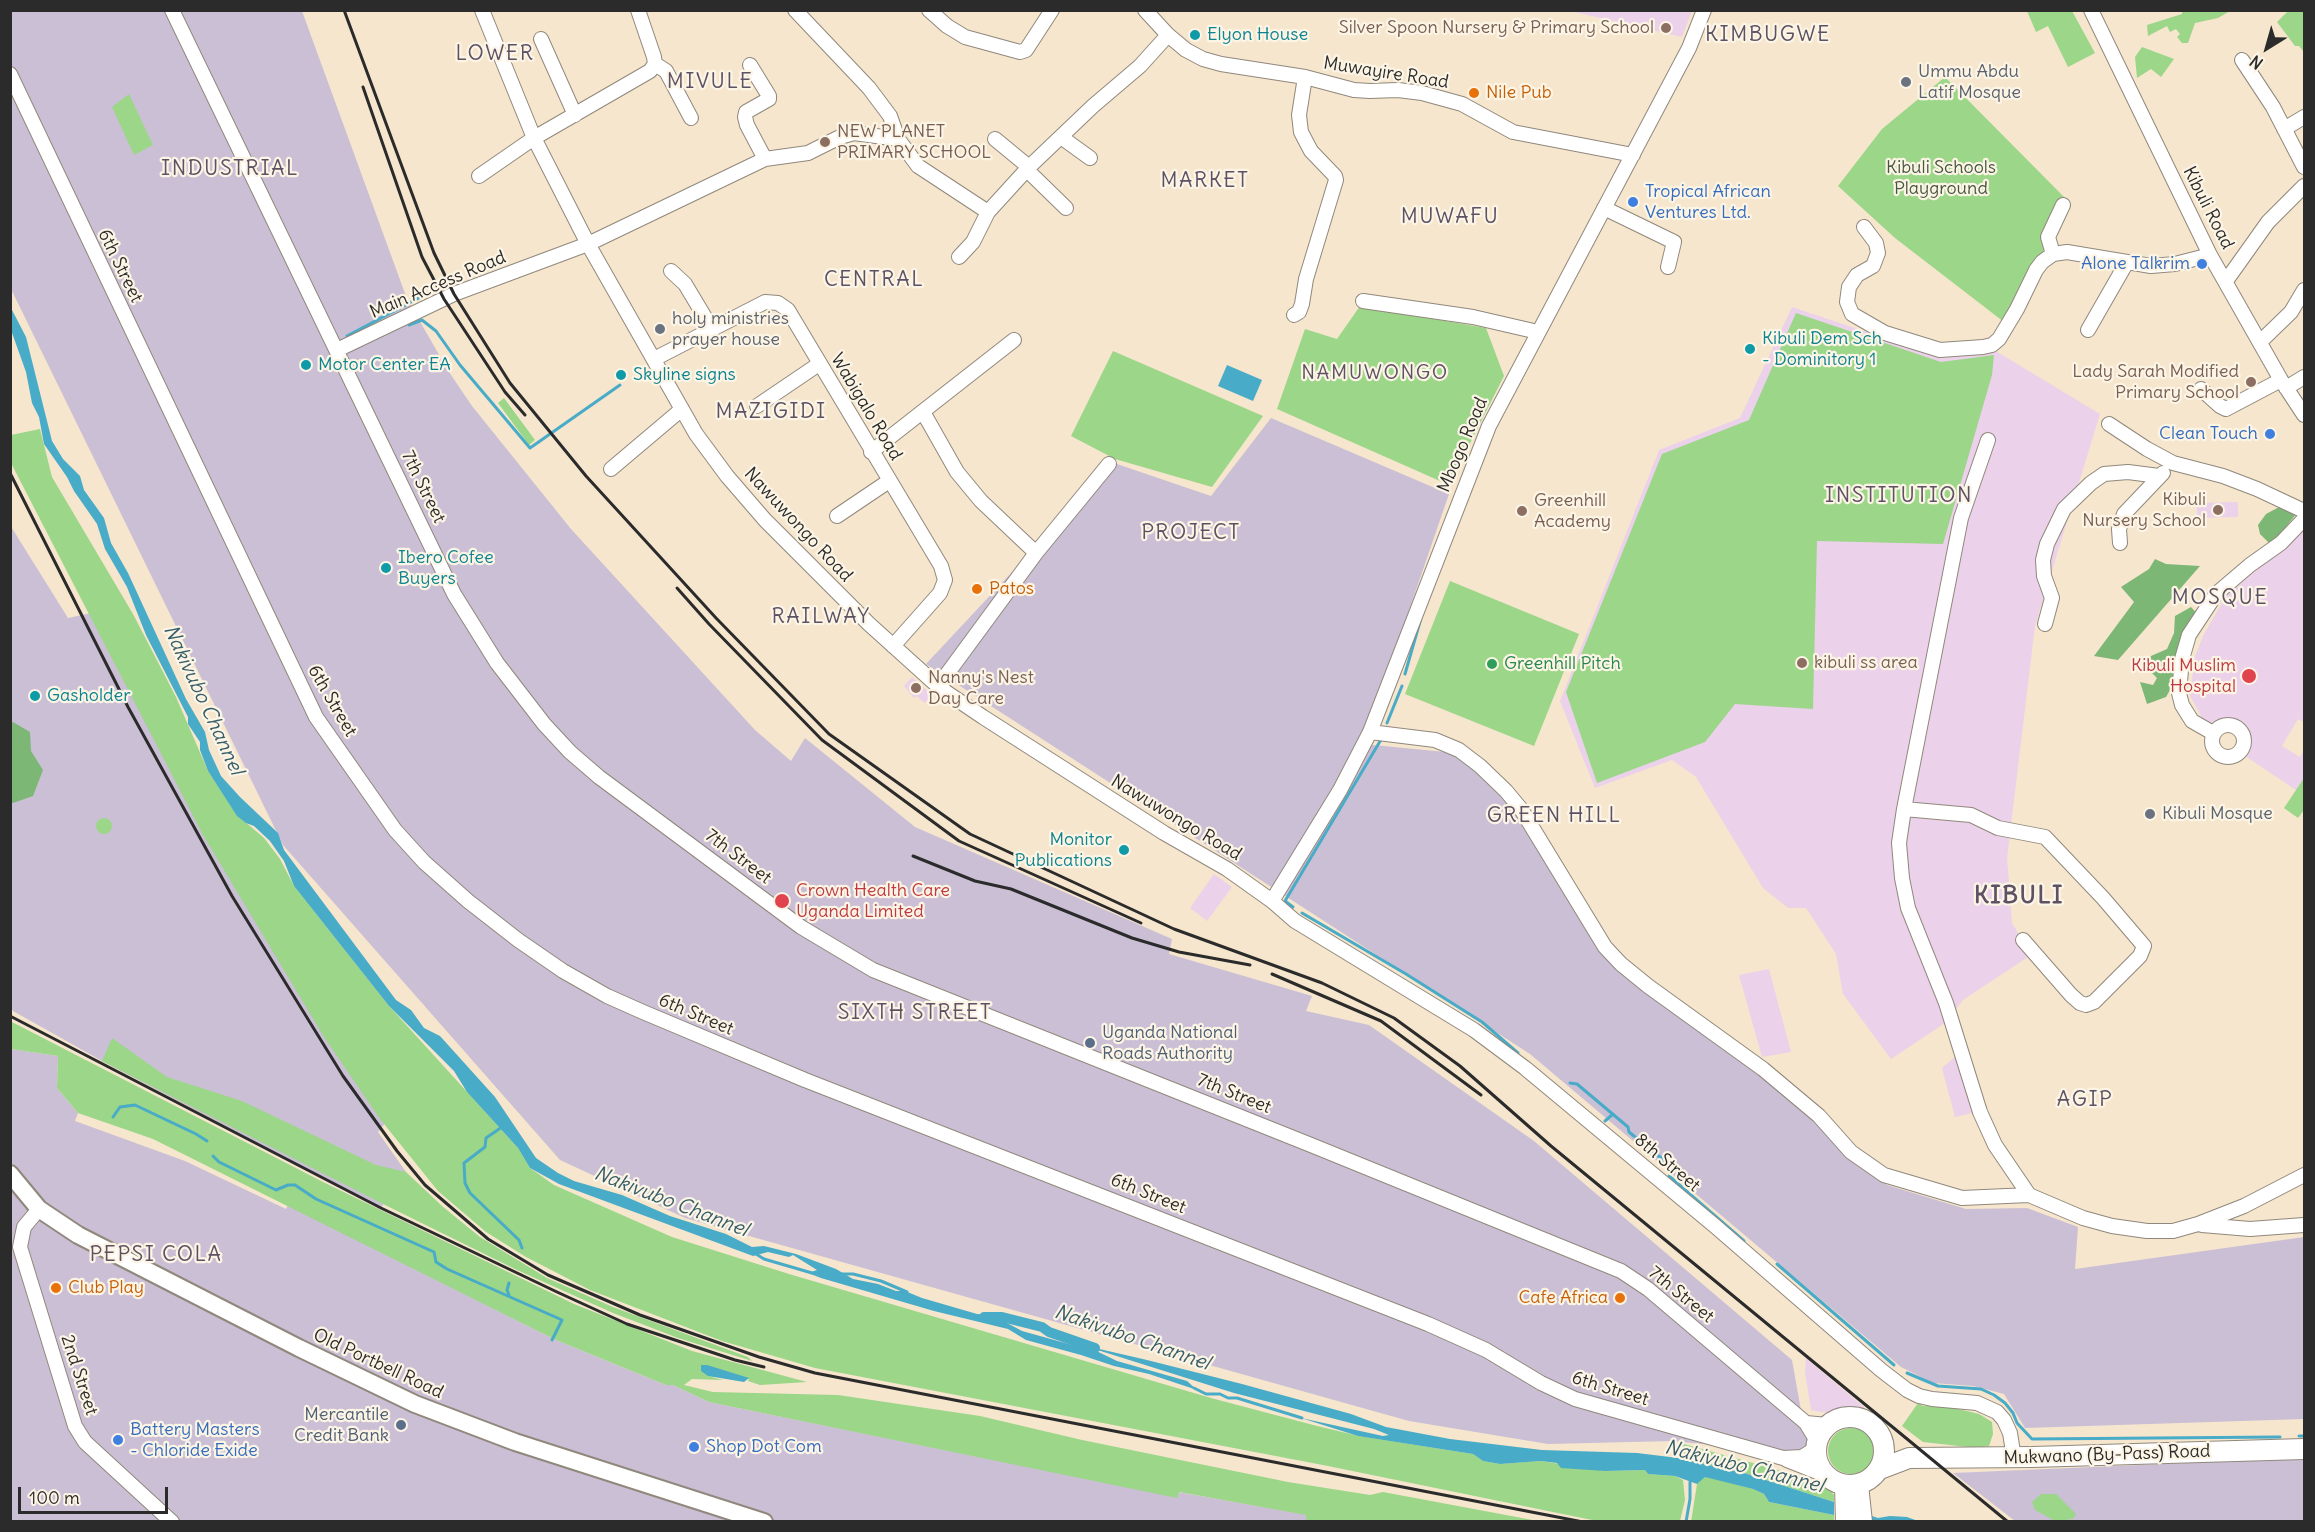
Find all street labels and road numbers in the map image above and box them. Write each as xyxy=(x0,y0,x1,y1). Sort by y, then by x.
street label: Muwayire Road xyxy=(1322,52,1450,94)
street label: Kibuli Road xyxy=(2178,163,2238,253)
street label: 6th Street xyxy=(93,226,147,306)
street label: Main Access Road xyxy=(367,247,509,323)
street label: Wabigalo Road xyxy=(826,350,906,464)
street label: Mbogo Road xyxy=(1433,394,1493,496)
street label: 7th Street xyxy=(396,447,450,527)
street label: Nawuwongo Road xyxy=(739,463,857,587)
street label: 6th Street xyxy=(303,661,361,741)
street label: Nawuwongo Road xyxy=(1107,770,1245,866)
street label: 7th Street xyxy=(701,825,775,889)
street label: 6th Street xyxy=(655,990,737,1040)
street label: 7th Street xyxy=(1194,1069,1274,1119)
street label: 8th Street xyxy=(1630,1129,1704,1197)
street label: 6th Street xyxy=(1107,1169,1189,1219)
street label: 7th Street xyxy=(1644,1262,1718,1328)
street label: Old Portbell Road xyxy=(310,1324,446,1404)
street label: 2nd Street xyxy=(56,1332,102,1418)
street label: 6th Street xyxy=(1569,1367,1651,1411)
street label: Mukwano (By-Pass) Road xyxy=(2003,1441,2211,1469)

